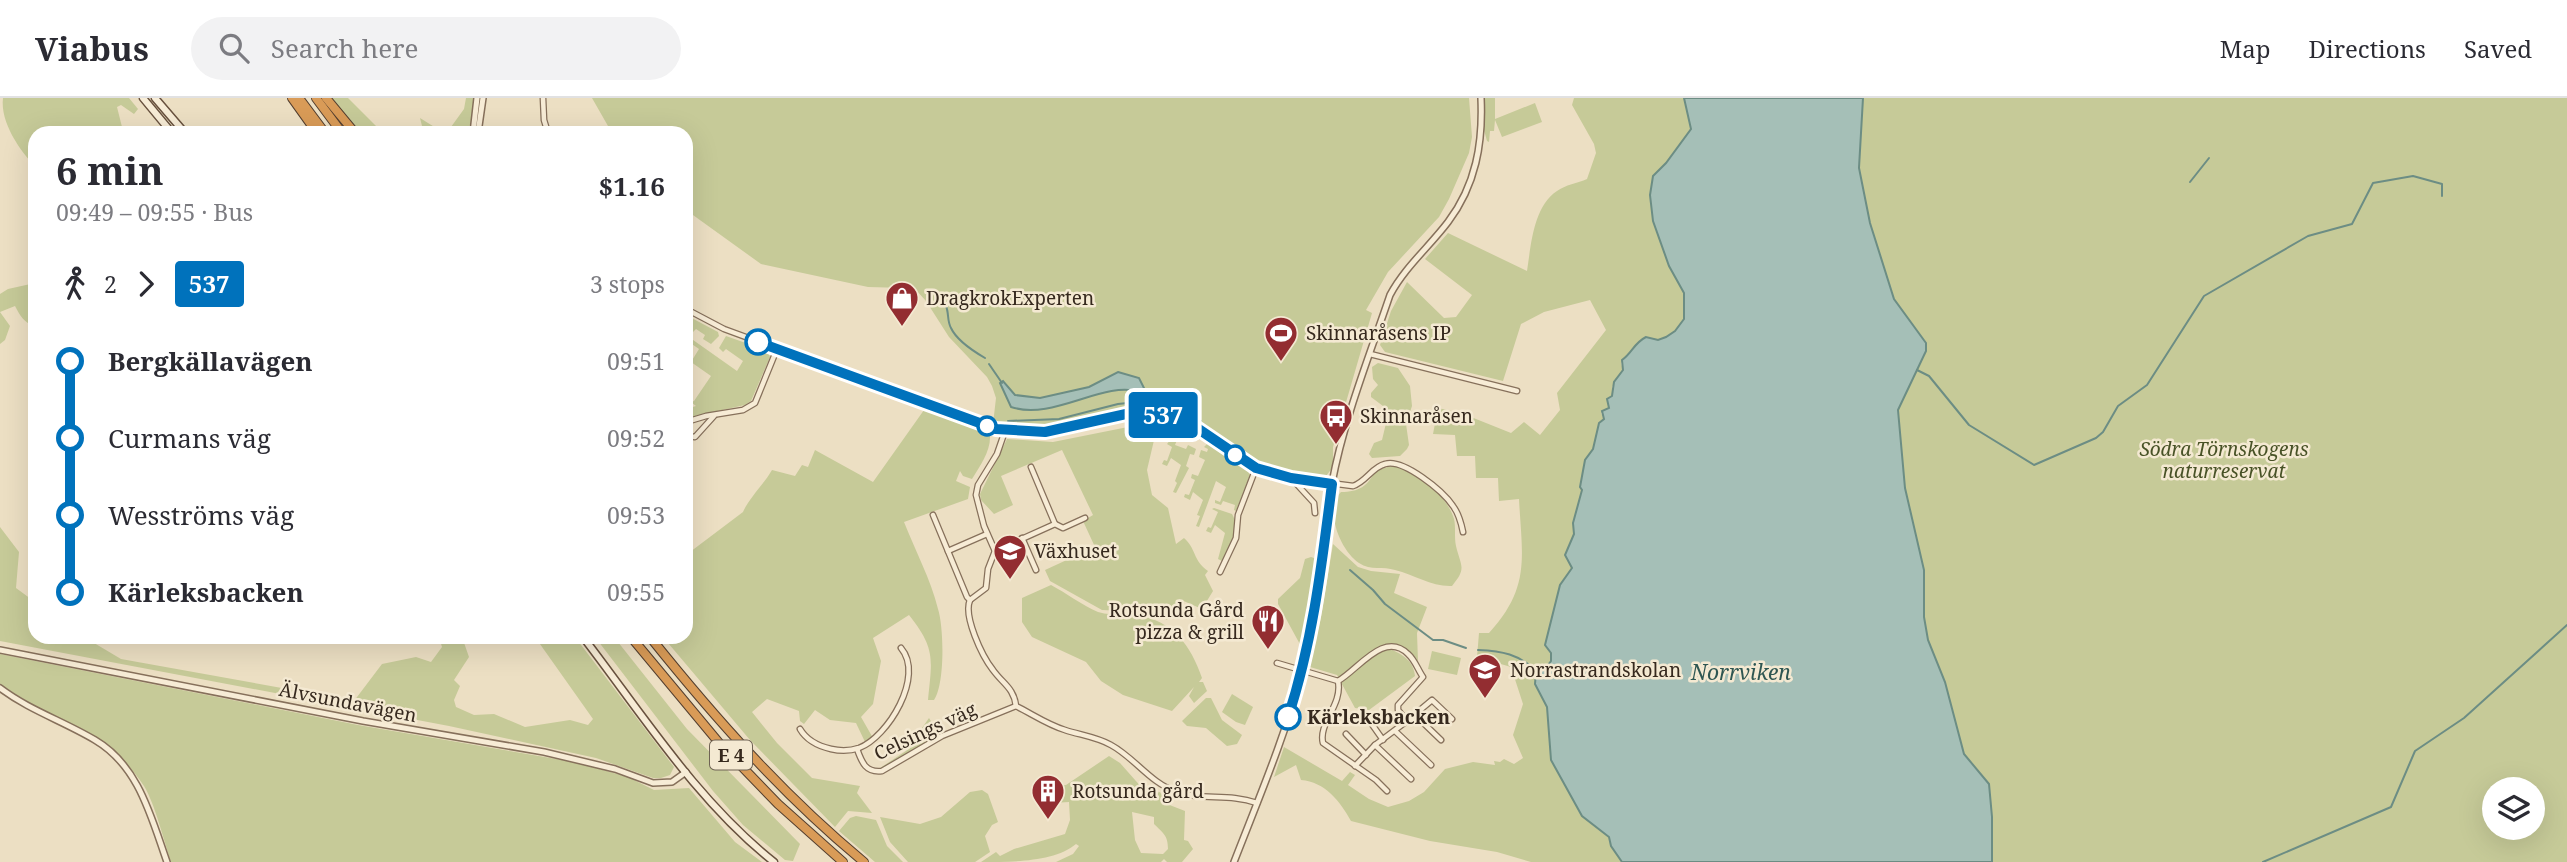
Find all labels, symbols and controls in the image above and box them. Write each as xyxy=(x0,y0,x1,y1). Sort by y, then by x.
search box xyxy=(191,17,681,80)
text: Viabus xyxy=(35,26,149,71)
icon: search xyxy=(215,29,253,67)
text: Search here xyxy=(271,30,418,66)
text: Map xyxy=(2220,32,2271,65)
text: Directions xyxy=(2309,32,2426,65)
text: Saved xyxy=(2464,32,2532,65)
text: 6 min xyxy=(56,144,164,196)
text: $1.16 xyxy=(599,168,665,204)
text: 09:49 – 09:55 · Bus xyxy=(56,196,253,228)
icon: walk xyxy=(56,265,94,303)
icon: forward xyxy=(127,265,165,303)
text: 537 xyxy=(189,267,230,300)
text: 2 xyxy=(104,268,117,300)
text: 3 stops xyxy=(590,268,665,300)
shop icon: DragkrokExperten xyxy=(883,279,921,328)
place label: DragkrokExperten xyxy=(926,285,1094,311)
sports icon: Skinnaråsens IP xyxy=(1262,314,1300,363)
place label: Skinnaråsens IP xyxy=(1306,320,1451,346)
unlabelled marker xyxy=(745,329,771,355)
text: Bergkällavägen xyxy=(108,343,313,379)
text: 09:51 xyxy=(607,345,665,377)
line badge: 537 xyxy=(1123,392,1203,438)
bus stop icon: Skinnaråsen xyxy=(1317,397,1355,446)
text: 537 xyxy=(1143,398,1183,431)
place label: Skinnaråsen xyxy=(1360,403,1473,429)
unlabelled marker xyxy=(977,416,997,436)
text: Curmans väg xyxy=(108,420,271,456)
text: 09:52 xyxy=(607,422,665,454)
park label: Södra Törnskogens naturreservat xyxy=(2139,436,2309,484)
unlabelled marker xyxy=(1225,445,1245,465)
text: Wesströms väg xyxy=(108,497,294,533)
text: 09:53 xyxy=(607,499,665,531)
school or university icon: Växhuset xyxy=(991,532,1029,581)
place label: Växhuset xyxy=(1034,538,1117,564)
text: Kärleksbacken xyxy=(108,574,304,610)
text: 09:55 xyxy=(607,576,665,608)
place label: Rotsunda Gård pizza & grill xyxy=(1109,597,1244,645)
restaurant icon: Rotsunda Gård pizza & grill xyxy=(1249,602,1287,651)
school or university icon: Norrastrandskolan xyxy=(1466,651,1504,700)
place label: Norrastrandskolan xyxy=(1510,657,1681,683)
water label: Norrviken xyxy=(1690,658,1791,686)
street label: Älvsundavägen xyxy=(277,676,419,728)
street label: Celsings väg xyxy=(870,696,980,766)
marker: Kärleksbacken xyxy=(1275,704,1301,730)
place label: Kärleksbacken xyxy=(1307,704,1450,730)
road number: E 4 xyxy=(710,740,752,770)
building icon: Rotsunda gård xyxy=(1029,772,1067,821)
map controls xyxy=(2482,777,2545,840)
button: layers xyxy=(2482,777,2545,840)
place label: Rotsunda gård xyxy=(1072,778,1204,804)

